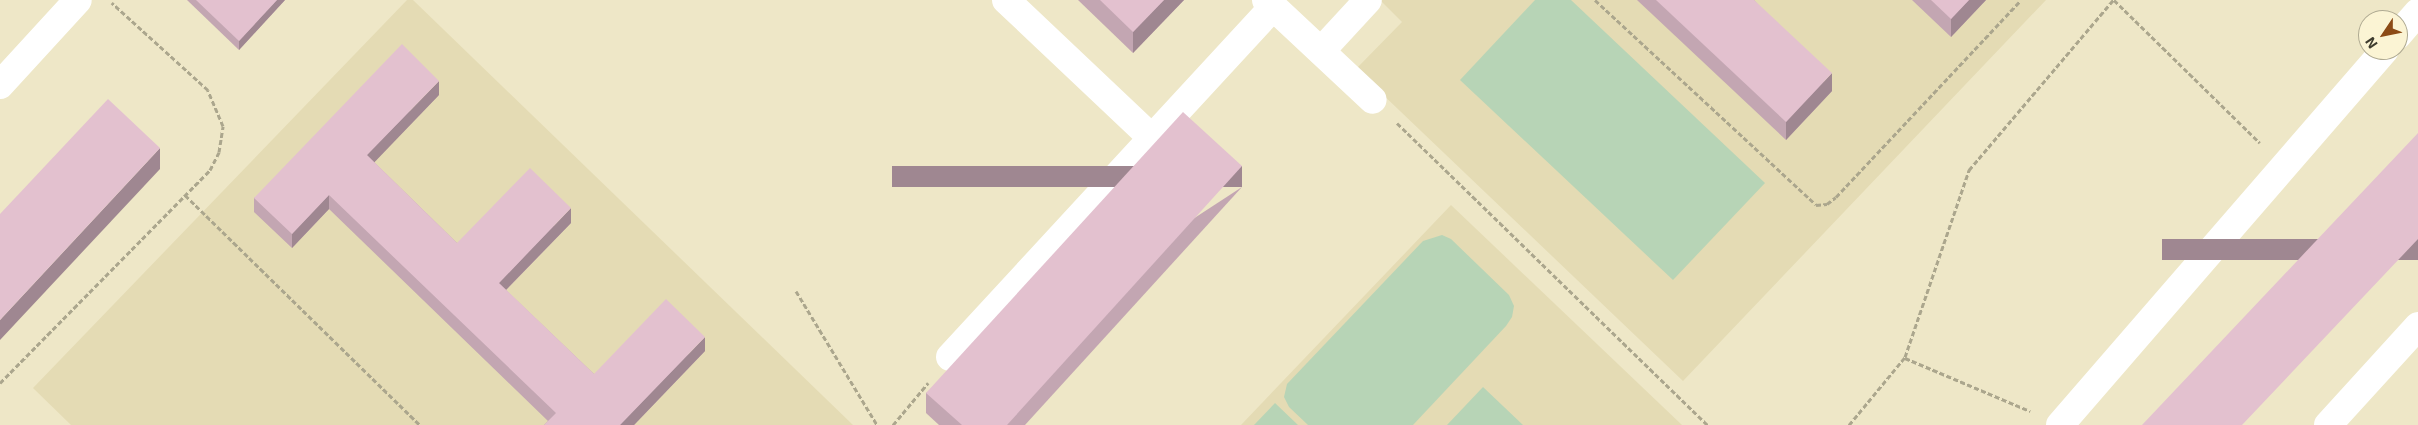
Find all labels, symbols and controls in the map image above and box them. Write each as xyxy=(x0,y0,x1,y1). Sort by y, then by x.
north arrow xyxy=(2358,10,2408,60)
text: N xyxy=(2361,34,2381,52)

